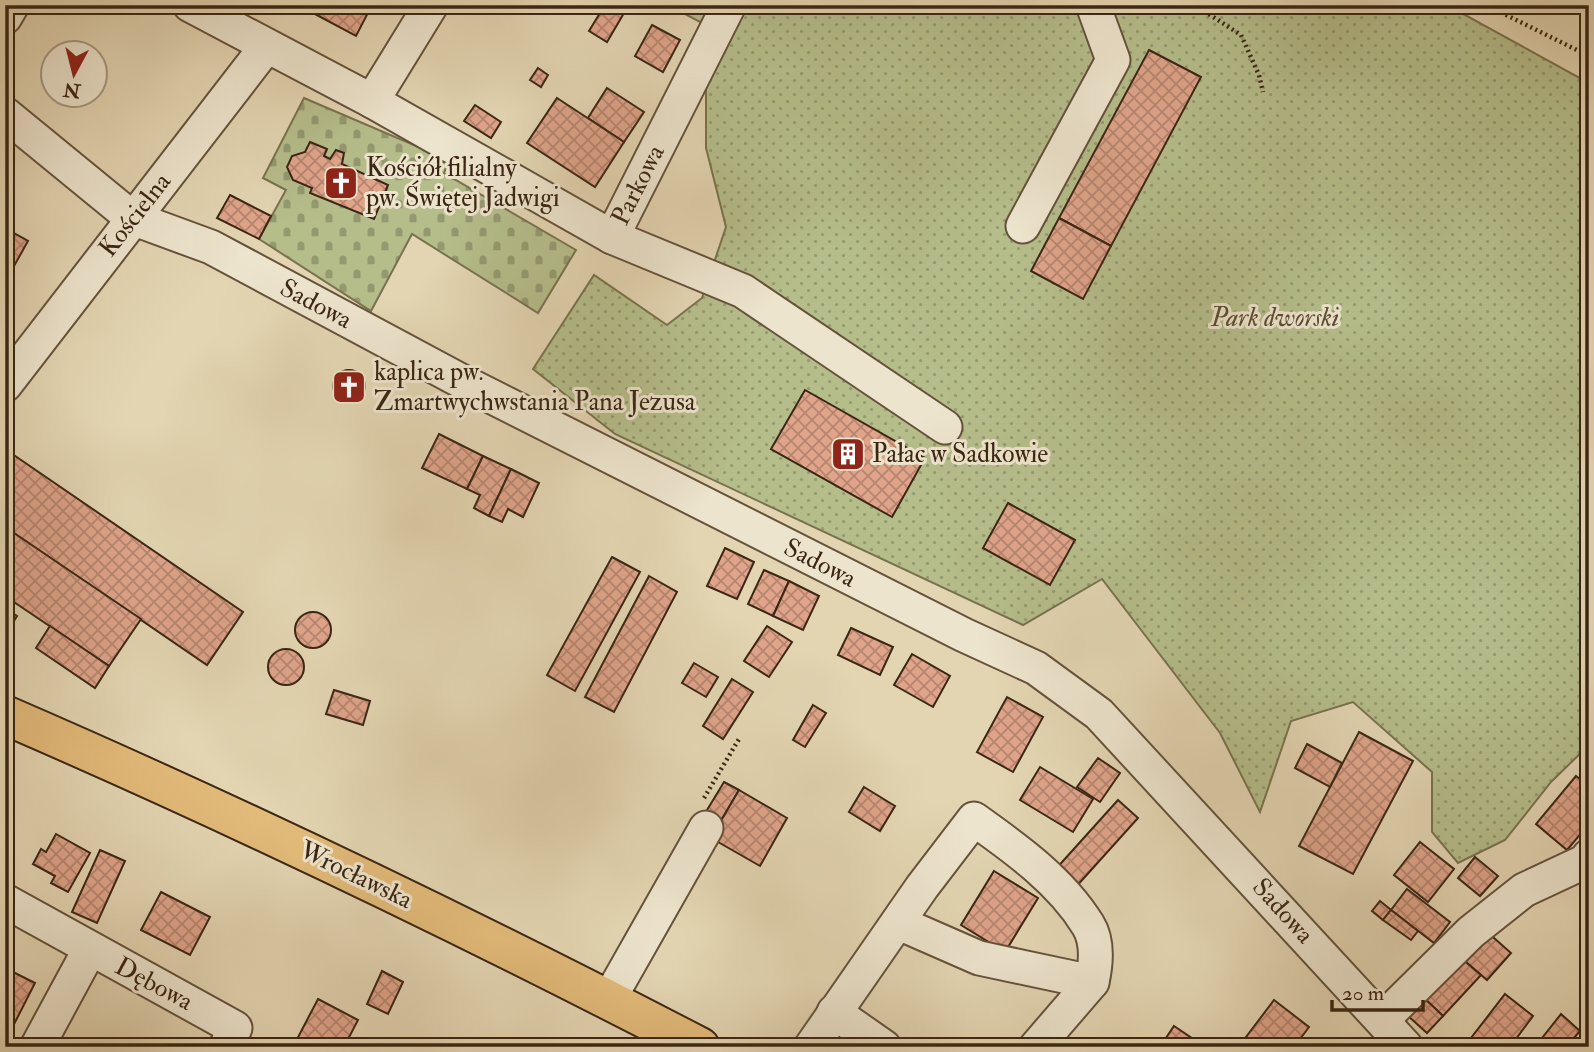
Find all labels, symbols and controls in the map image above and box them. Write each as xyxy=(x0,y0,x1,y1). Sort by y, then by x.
north arrow xyxy=(38,38,108,108)
text: N xyxy=(61,77,83,103)
street label: Parkowa xyxy=(604,139,672,231)
place label: Kościół filialny pw. Świętej Jadwigi xyxy=(365,152,560,215)
church icon: Kościół filialny pw. Świętej Jadwigi xyxy=(322,164,360,202)
street label: Kościelna xyxy=(92,166,178,263)
street label: Sadowa xyxy=(275,272,358,336)
park label: Park dworski xyxy=(1210,302,1339,334)
place label: kaplica pw. Zmartwychwstania Pana Jezusa xyxy=(374,356,696,418)
church icon: kaplica pw. Zmartwychwstania Pana Jezusa xyxy=(330,368,368,406)
building icon: Pałac w Sadkowie xyxy=(829,435,867,473)
place label: Pałac w Sadkowie xyxy=(872,438,1048,470)
street label: Sadowa xyxy=(778,531,862,595)
street label: Wrocławska xyxy=(293,833,418,916)
street label: Sadowa xyxy=(1245,872,1321,951)
street label: Dębowa xyxy=(109,950,199,1018)
scale bar xyxy=(1332,968,1422,1012)
text: 20 m xyxy=(1342,980,1384,1007)

